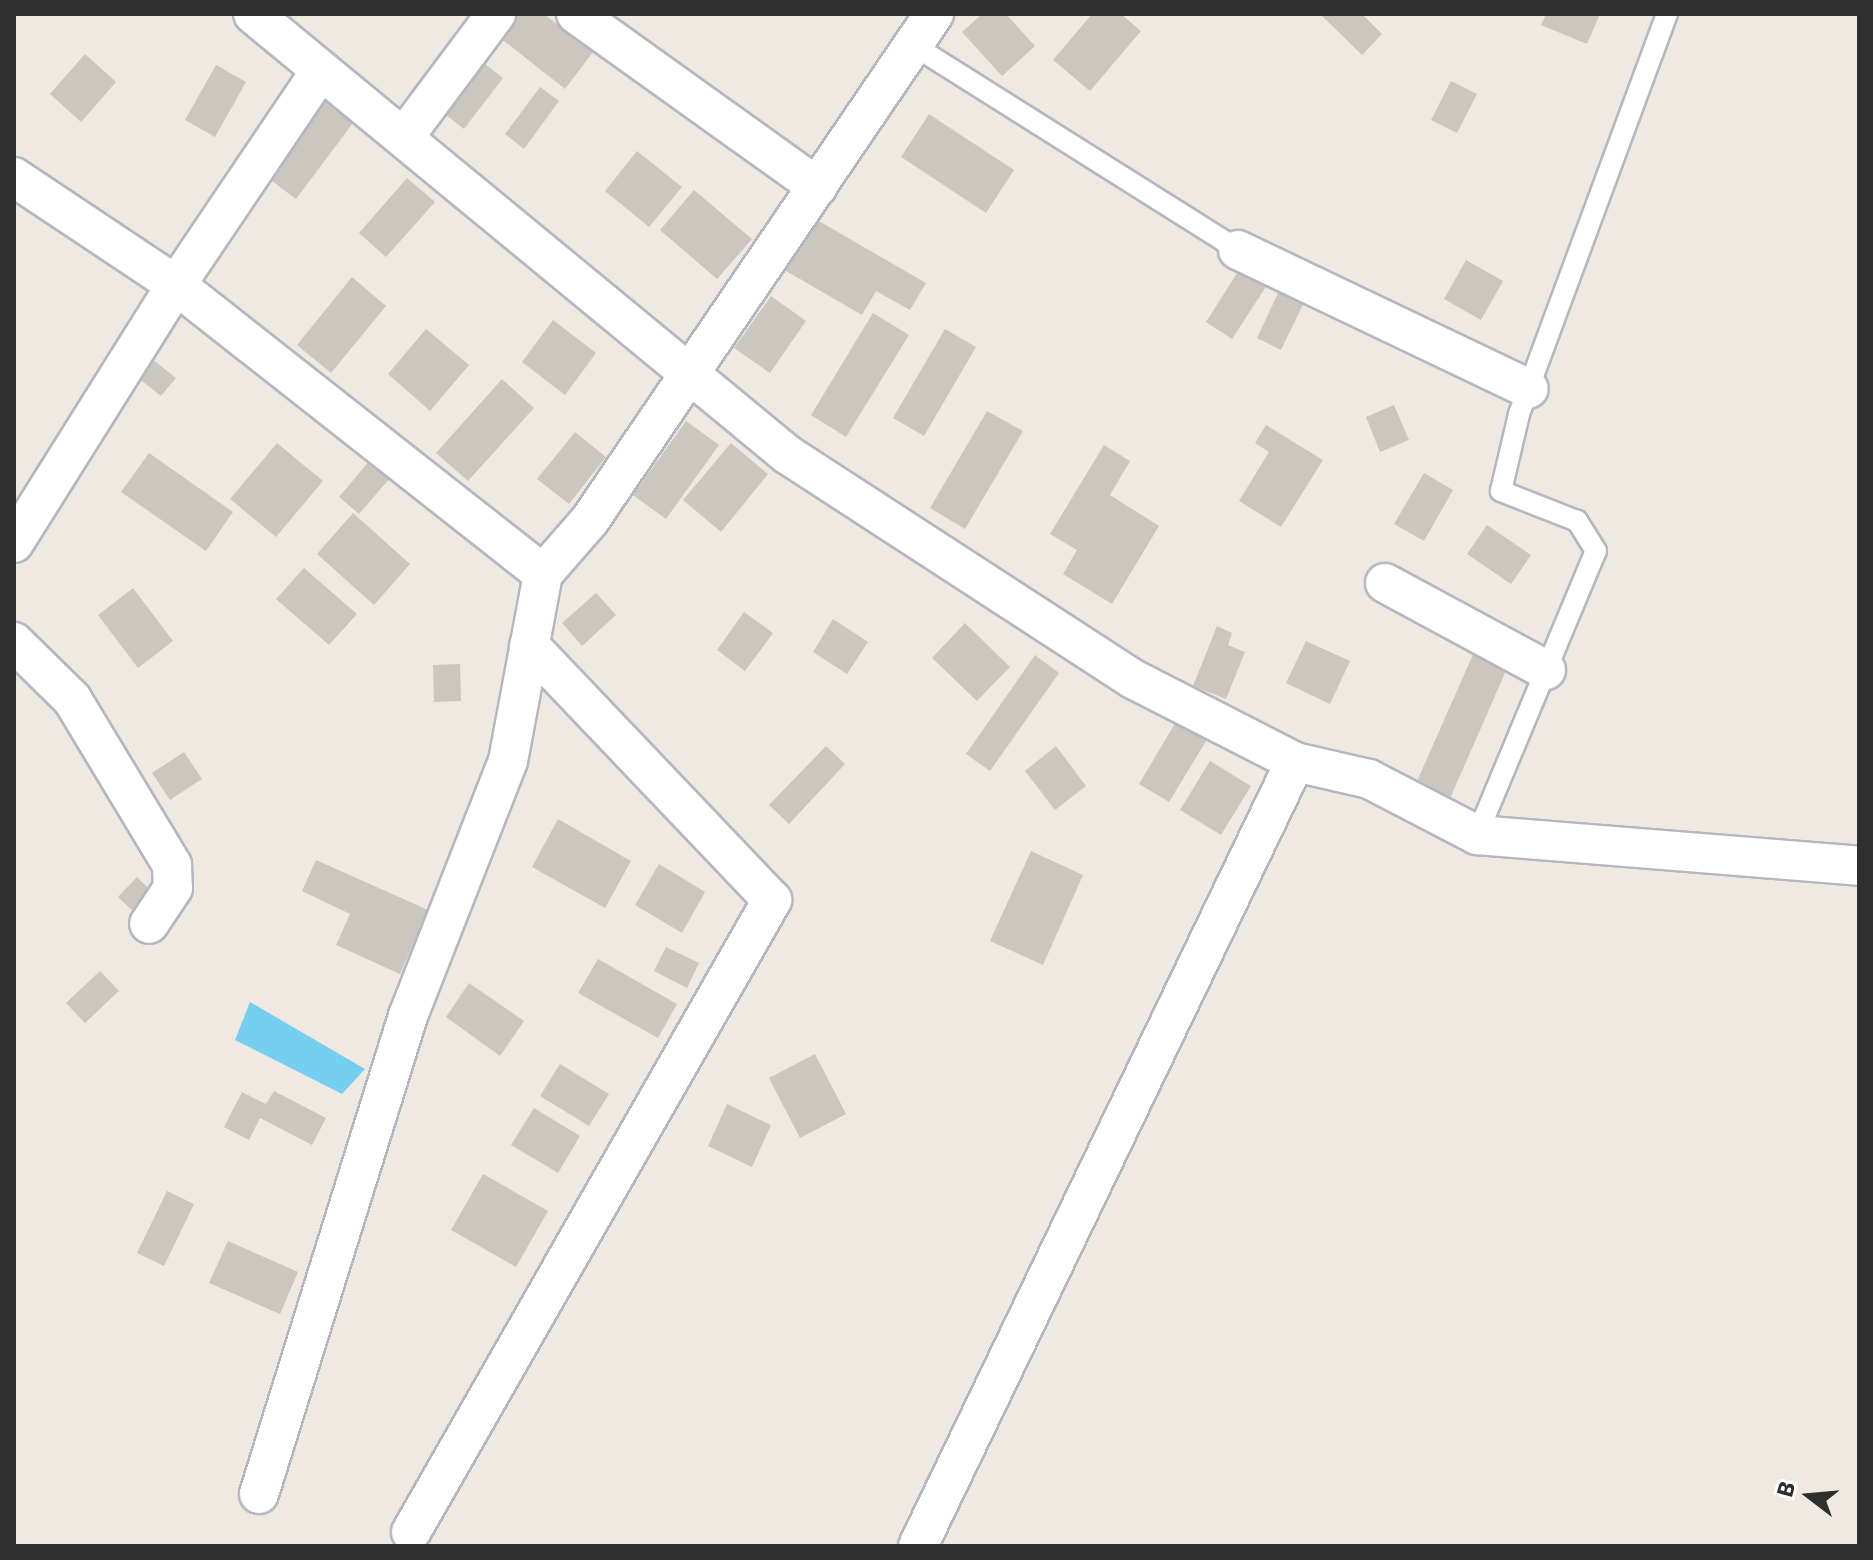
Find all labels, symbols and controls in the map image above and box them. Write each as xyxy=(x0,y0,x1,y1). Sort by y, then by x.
north arrow xyxy=(1769,1456,1849,1536)
text: B xyxy=(1770,1479,1800,1500)

